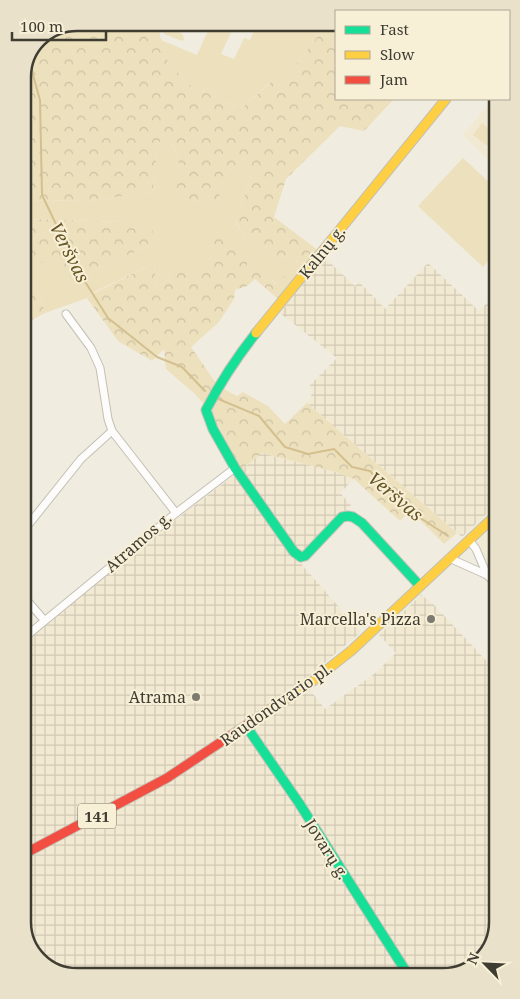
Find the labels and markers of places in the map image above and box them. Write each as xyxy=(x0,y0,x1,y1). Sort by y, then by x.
place label: Marcella's Pizza xyxy=(300,608,421,630)
marker: Marcella's Pizza xyxy=(425,613,437,625)
place label: Atrama xyxy=(129,686,186,708)
marker: Atrama xyxy=(190,691,202,703)

